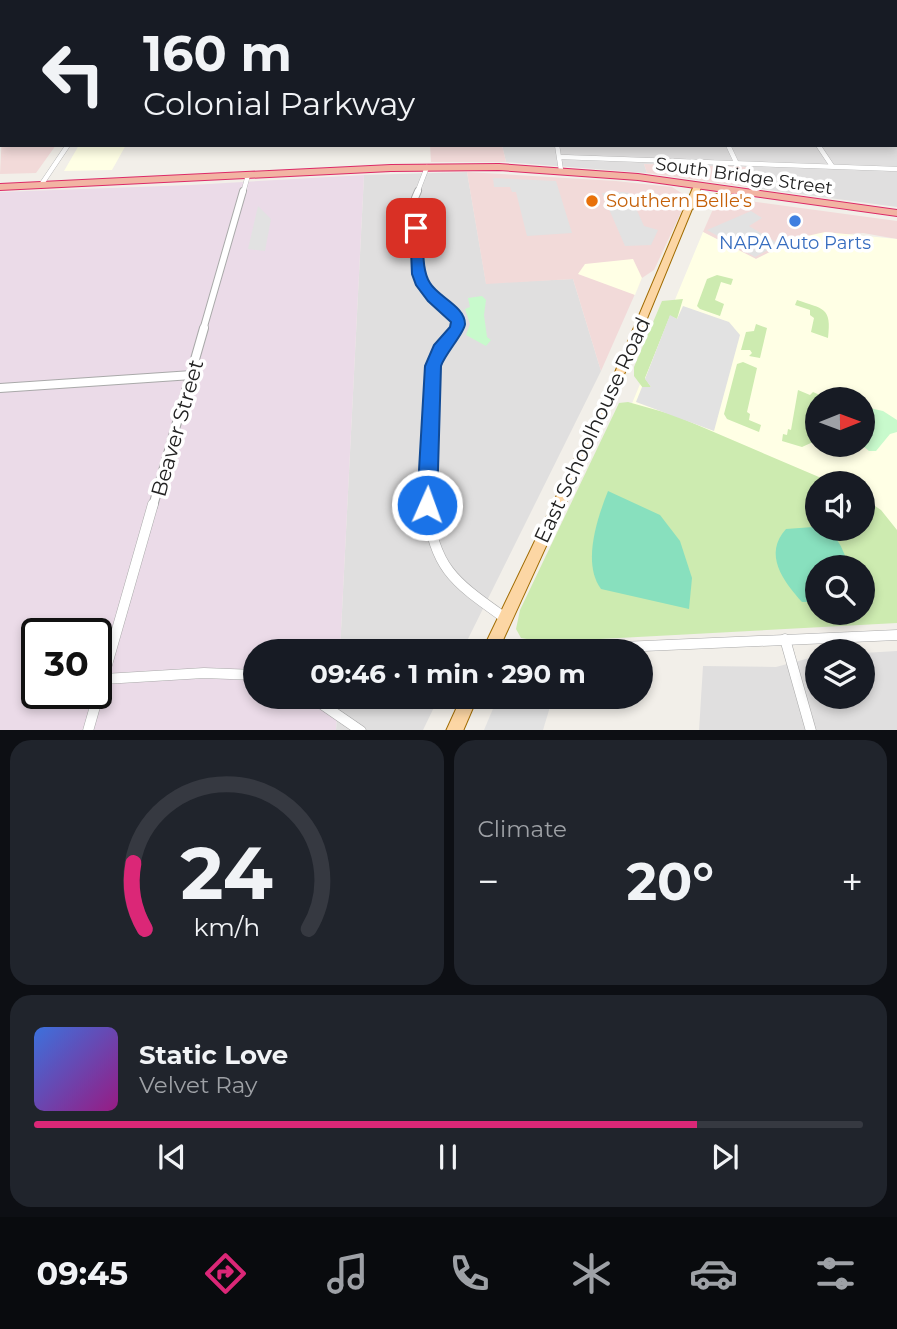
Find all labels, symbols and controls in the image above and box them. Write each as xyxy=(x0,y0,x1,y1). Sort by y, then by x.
text: 160 m xyxy=(143,24,292,83)
icon: left xyxy=(28,28,119,119)
text: Colonial Parkway xyxy=(143,84,415,123)
street label: South Bridge Street xyxy=(654,153,834,199)
place label: Southern Belle's xyxy=(606,190,752,212)
marker: Southern Belle's xyxy=(584,193,600,209)
pin xyxy=(386,198,446,258)
icon: arrive xyxy=(397,209,435,247)
marker: NAPA Auto Parts xyxy=(787,213,803,229)
place label: NAPA Auto Parts xyxy=(719,232,871,254)
street label: East Schoolhouse Road xyxy=(529,313,655,547)
street label: Beaver Street xyxy=(145,357,209,499)
north arrow xyxy=(805,387,875,457)
map controls xyxy=(805,387,875,709)
position arrow xyxy=(390,468,464,542)
button: sound xyxy=(805,471,875,541)
button: search xyxy=(805,555,875,625)
speed limit sign: 30 xyxy=(21,618,112,709)
button: layers xyxy=(805,639,875,709)
text: 09:46 · 1 min · 290 m xyxy=(310,658,586,690)
text: Climate xyxy=(478,815,567,843)
text: 24 xyxy=(181,829,273,917)
text: 20° xyxy=(626,850,714,913)
text: − xyxy=(478,858,499,905)
text: + xyxy=(841,858,863,905)
text: km/h xyxy=(193,911,260,941)
text: Static Love xyxy=(139,1039,288,1071)
text: Velvet Ray xyxy=(139,1071,257,1099)
icon: previous xyxy=(153,1138,191,1176)
icon: pause xyxy=(429,1138,467,1176)
icon: next xyxy=(706,1138,744,1176)
icon: directions xyxy=(201,1249,250,1298)
icon: music xyxy=(323,1249,372,1298)
icon: phone xyxy=(445,1249,494,1298)
icon: climate xyxy=(567,1249,616,1298)
icon: car xyxy=(689,1249,738,1298)
icon: filters xyxy=(811,1249,860,1298)
text: 09:45 xyxy=(37,1254,128,1293)

